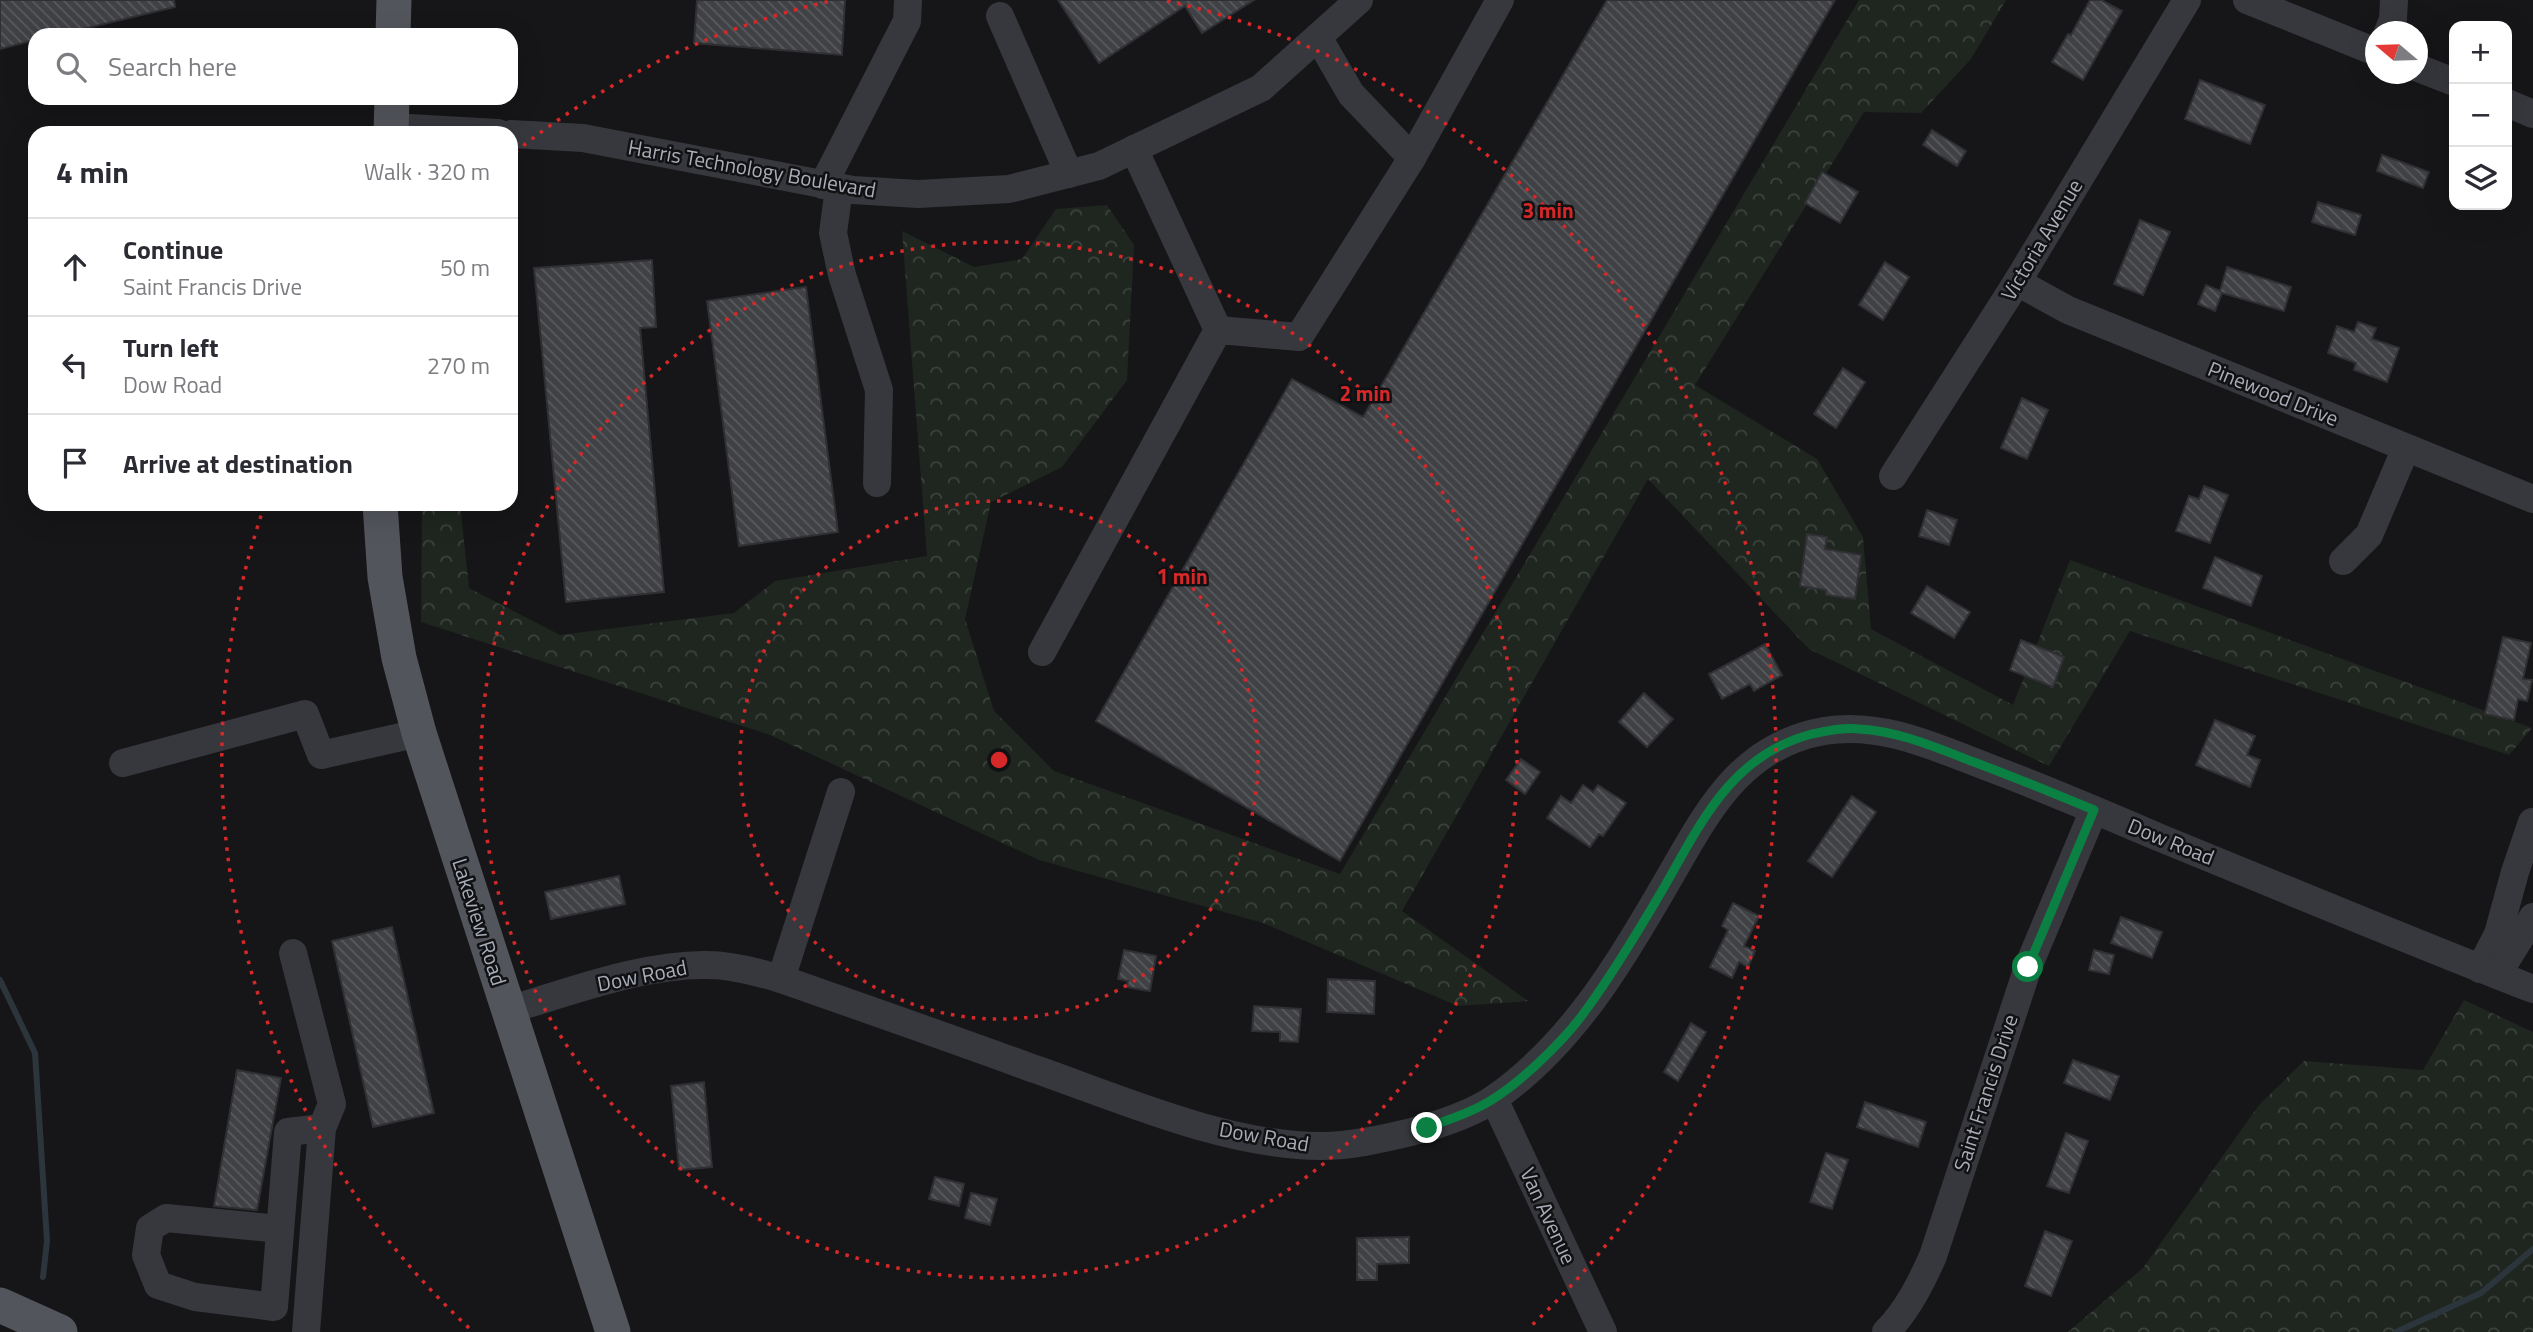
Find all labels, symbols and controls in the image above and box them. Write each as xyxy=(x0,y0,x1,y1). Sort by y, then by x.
north arrow xyxy=(2365,21,2428,84)
map controls xyxy=(2449,21,2512,210)
button: + xyxy=(2449,21,2512,84)
search box xyxy=(28,28,518,105)
text: Search here xyxy=(108,47,237,86)
icon: search xyxy=(52,48,90,86)
button: − xyxy=(2449,84,2512,147)
street label: Harris Technology Boulevard xyxy=(626,130,879,206)
button: layers xyxy=(2449,147,2512,210)
text: 4 min xyxy=(56,149,129,195)
text: Walk · 320 m xyxy=(364,154,490,189)
street label: Victoria Avenue xyxy=(1992,172,2090,307)
text: 3 min xyxy=(1522,194,1574,226)
text: Continue xyxy=(123,230,223,269)
icon: ahead xyxy=(56,248,94,286)
text: 50 m xyxy=(440,250,490,285)
text: Saint Francis Drive xyxy=(123,269,302,304)
text: Turn left xyxy=(123,328,218,367)
icon: left xyxy=(56,346,94,384)
text: 270 m xyxy=(427,348,490,383)
street label: Pinewood Drive xyxy=(2203,352,2344,434)
text: Dow Road xyxy=(123,367,222,402)
text: 2 min xyxy=(1339,377,1391,409)
icon: arrive xyxy=(56,444,94,482)
text: Arrive at destination xyxy=(123,444,353,483)
text: 1 min xyxy=(1156,560,1208,592)
centre of rings xyxy=(987,748,1011,772)
street label: Dow Road xyxy=(2123,809,2219,873)
street label: Lakeview Road xyxy=(444,854,516,989)
street label: Dow Road xyxy=(594,951,689,999)
route start xyxy=(2012,951,2043,982)
street label: Saint Francis Drive xyxy=(1945,1010,2026,1175)
street label: Dow Road xyxy=(1217,1112,1312,1160)
route end xyxy=(1411,1112,1442,1143)
street label: Van Avenue xyxy=(1512,1162,1585,1269)

